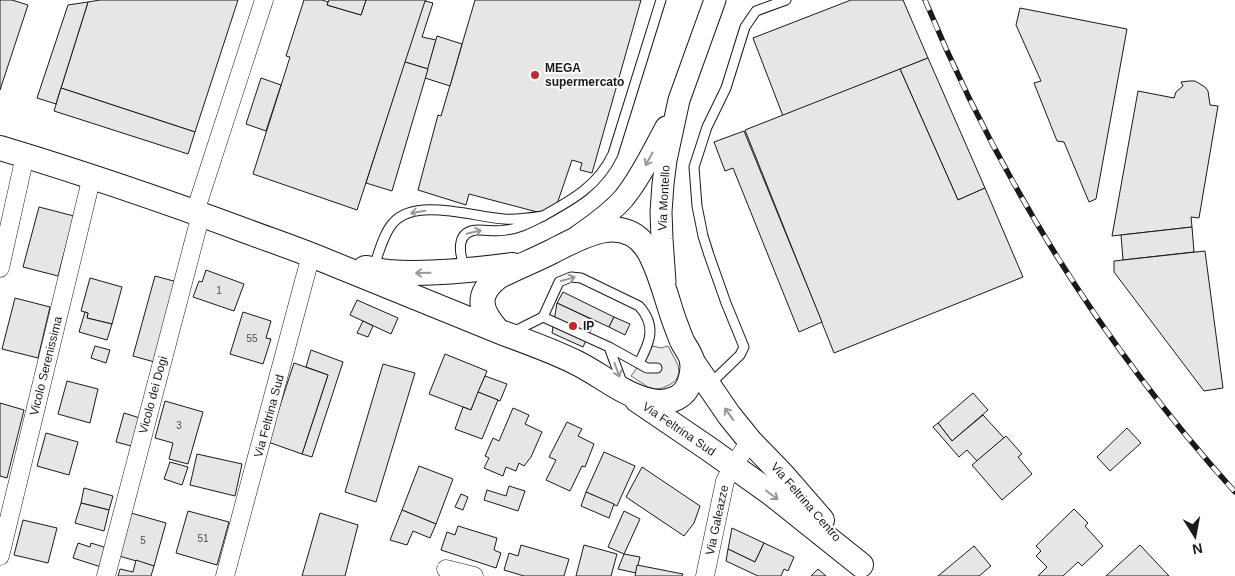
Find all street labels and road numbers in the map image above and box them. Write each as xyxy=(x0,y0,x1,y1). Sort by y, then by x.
street label: Via Montello xyxy=(655,164,673,231)
street label: Vicolo Serenissima xyxy=(27,315,65,417)
street label: Vicolo dei Dogi xyxy=(136,355,170,435)
street label: Via Feltrina Sud xyxy=(251,373,287,459)
street label: Via Feltrina Sud xyxy=(640,399,718,459)
street label: Via Feltrina Centro xyxy=(768,460,844,545)
street label: Via Galeazze xyxy=(703,483,731,556)

